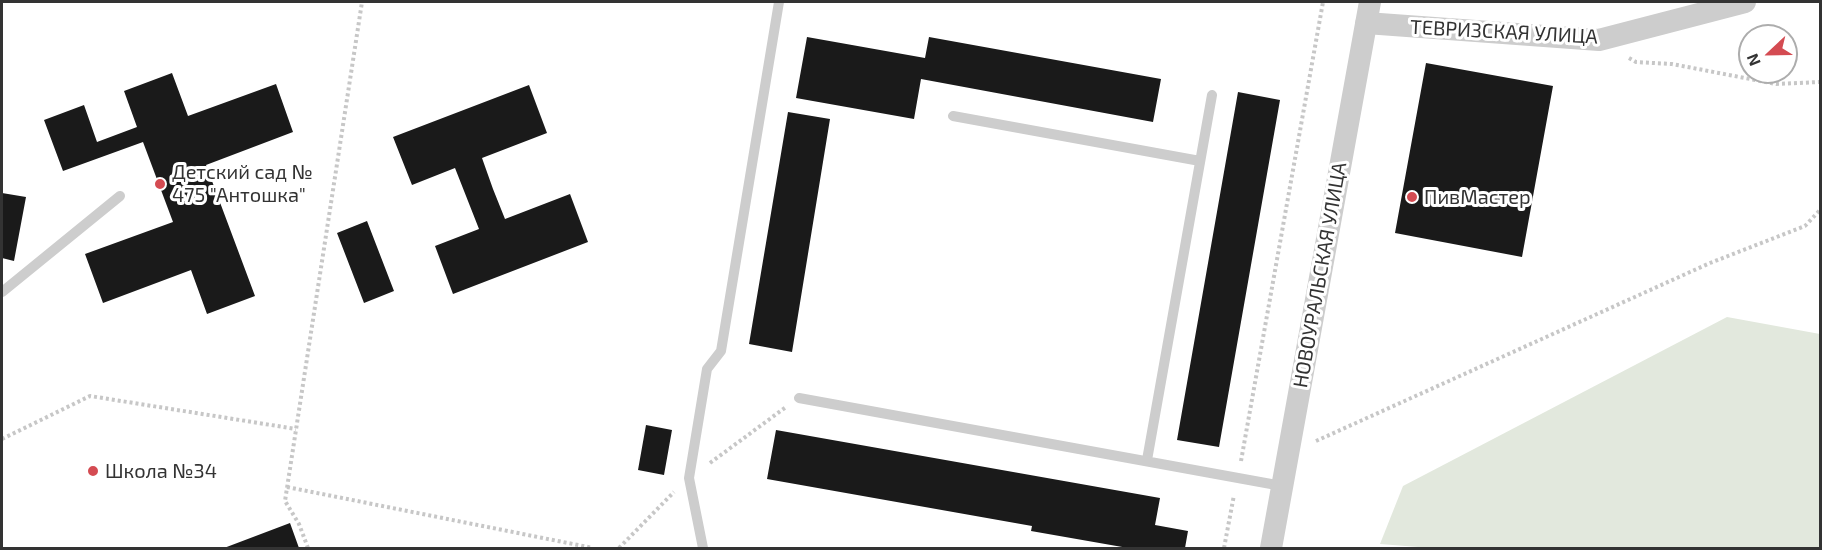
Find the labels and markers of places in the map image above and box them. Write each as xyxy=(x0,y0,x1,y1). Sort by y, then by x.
place label: Детский сад № 475 "Антошка" xyxy=(172,160,313,207)
marker: Детский сад № 475 "Антошка" xyxy=(153,177,167,191)
place label: ПивМастер xyxy=(1424,185,1531,209)
marker: ПивМастер xyxy=(1405,190,1419,204)
place label: Школа №34 xyxy=(105,459,217,483)
marker: Школа №34 xyxy=(86,464,100,478)

